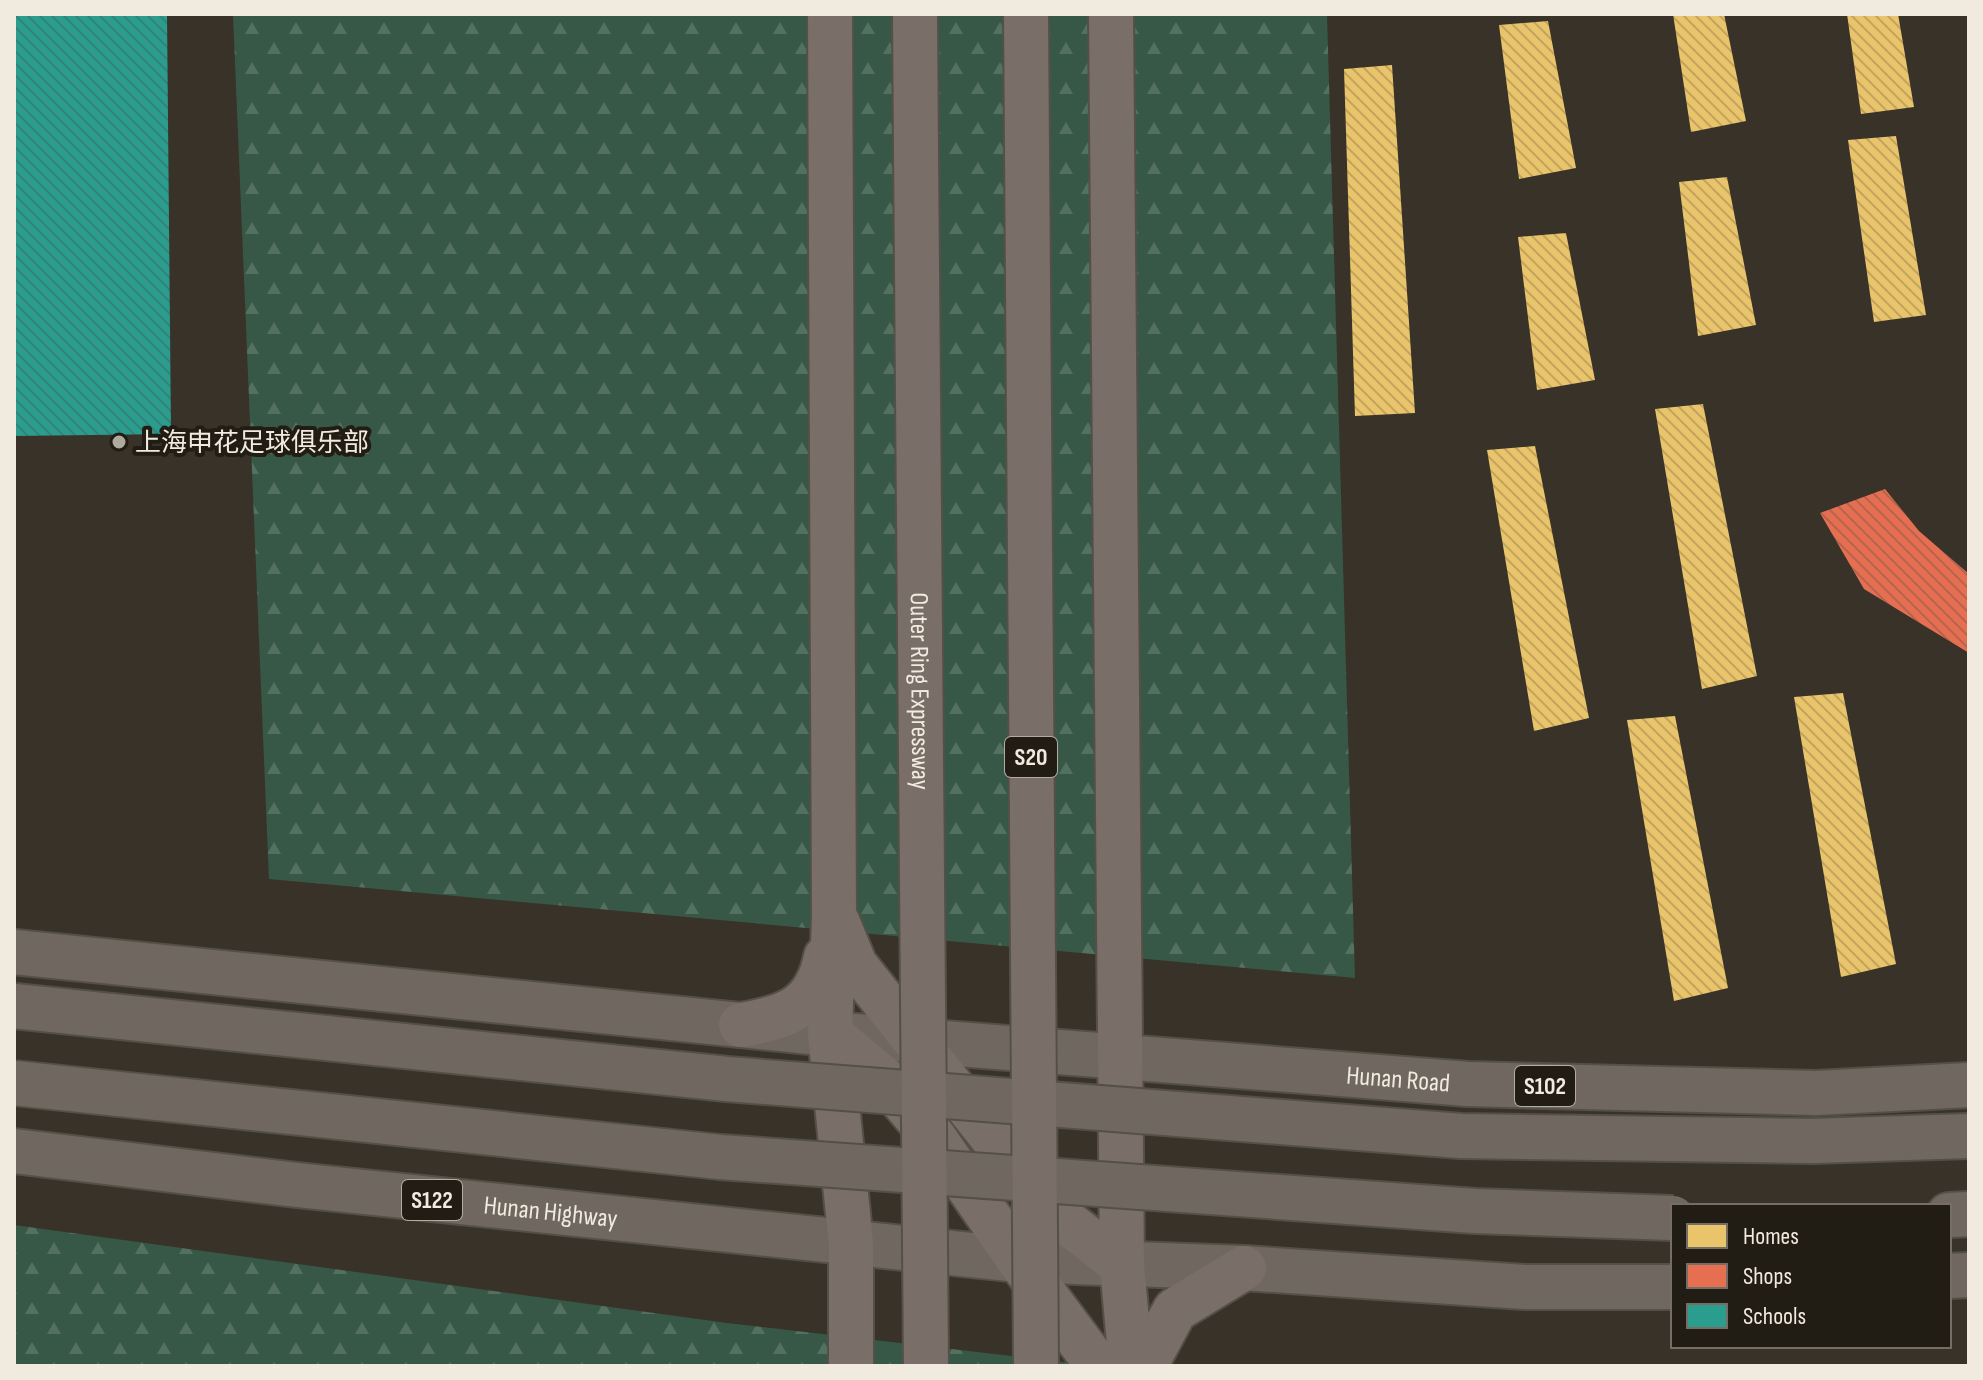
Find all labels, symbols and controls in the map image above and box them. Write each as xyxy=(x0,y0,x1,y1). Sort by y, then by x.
place label: 上海申花足球俱乐部 xyxy=(135,428,369,459)
marker: 上海申花足球俱乐部 xyxy=(110,433,128,451)
street label: Outer Ring Expressway xyxy=(903,592,935,790)
road number: S20 xyxy=(1005,737,1057,777)
street label: Hunan Road xyxy=(1345,1061,1451,1100)
road number: S102 xyxy=(1515,1066,1575,1106)
road number: S122 xyxy=(402,1180,462,1220)
street label: Hunan Highway xyxy=(482,1190,619,1235)
legend xyxy=(1671,1204,1951,1348)
text: Homes xyxy=(1743,1222,1799,1251)
text: Shops xyxy=(1743,1262,1792,1291)
text: Schools xyxy=(1743,1302,1806,1331)

